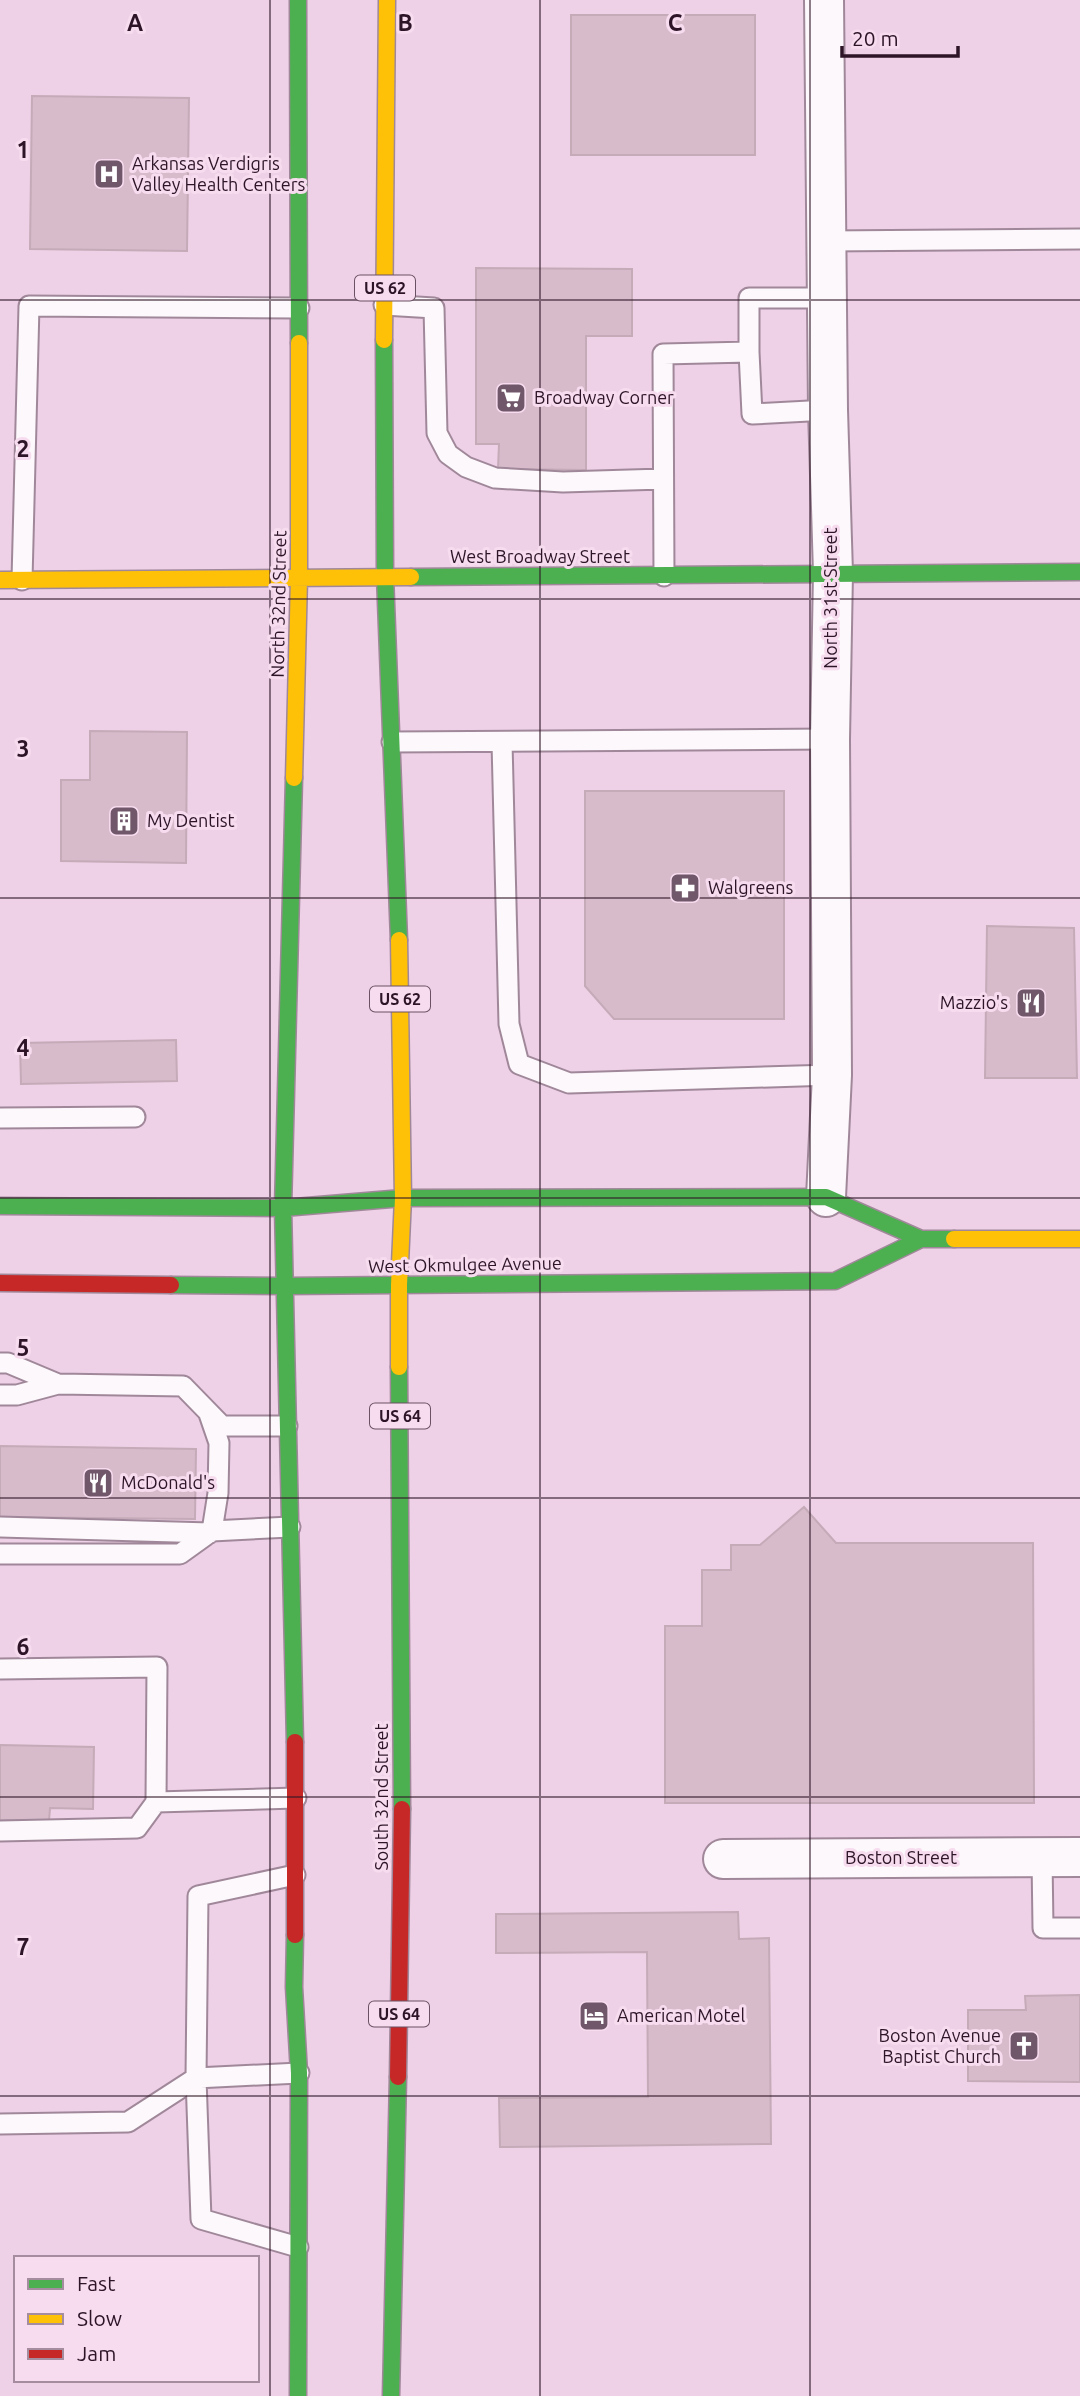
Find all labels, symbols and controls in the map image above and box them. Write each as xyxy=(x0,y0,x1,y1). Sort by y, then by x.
text: A xyxy=(127,10,143,35)
text: B xyxy=(397,10,413,35)
text: C xyxy=(668,10,683,35)
scale bar xyxy=(842,14,958,58)
text: 20 m xyxy=(852,26,899,50)
text: 1 xyxy=(17,137,29,162)
place label: Arkansas Verdigris Valley Health Centers xyxy=(132,153,305,194)
hospital icon: Arkansas Verdigris Valley Health Centers xyxy=(92,157,126,191)
road number: US 62 xyxy=(355,276,415,300)
supermarket icon: Broadway Corner xyxy=(494,381,528,415)
place label: Broadway Corner xyxy=(534,387,674,407)
text: 2 xyxy=(17,436,29,461)
street label: North 31st Street xyxy=(820,527,840,669)
street label: North 32nd Street xyxy=(267,530,289,678)
street label: West Broadway Street xyxy=(450,546,630,566)
text: 3 xyxy=(17,736,29,761)
building icon: My Dentist xyxy=(107,804,141,838)
place label: My Dentist xyxy=(147,810,235,830)
pharmacy icon: Walgreens xyxy=(668,871,702,905)
place label: Walgreens xyxy=(708,877,794,897)
restaurant icon: Mazzio's xyxy=(1014,986,1048,1020)
road number: US 62 xyxy=(370,987,430,1012)
place label: Mazzio's xyxy=(940,992,1008,1012)
text: 4 xyxy=(17,1035,30,1060)
street label: West Okmulgee Avenue xyxy=(368,1252,562,1276)
text: 5 xyxy=(17,1335,29,1360)
road number: US 64 xyxy=(370,1404,430,1428)
restaurant icon: McDonald's xyxy=(81,1466,115,1500)
place label: McDonald's xyxy=(121,1472,215,1492)
text: 6 xyxy=(17,1634,30,1659)
street label: South 32nd Street xyxy=(371,1723,391,1871)
street label: Boston Street xyxy=(845,1847,957,1867)
text: 7 xyxy=(17,1934,29,1959)
hotel icon: American Motel xyxy=(577,1999,611,2033)
road number: US 64 xyxy=(369,2002,429,2026)
place label: American Motel xyxy=(617,2005,745,2025)
place label: Boston Avenue Baptist Church xyxy=(879,2025,1001,2066)
church icon: Boston Avenue Baptist Church xyxy=(1007,2029,1041,2063)
legend xyxy=(14,2256,259,2382)
text: Fast xyxy=(77,2271,115,2295)
text: Slow xyxy=(77,2306,122,2330)
text: Jam xyxy=(77,2341,116,2365)

